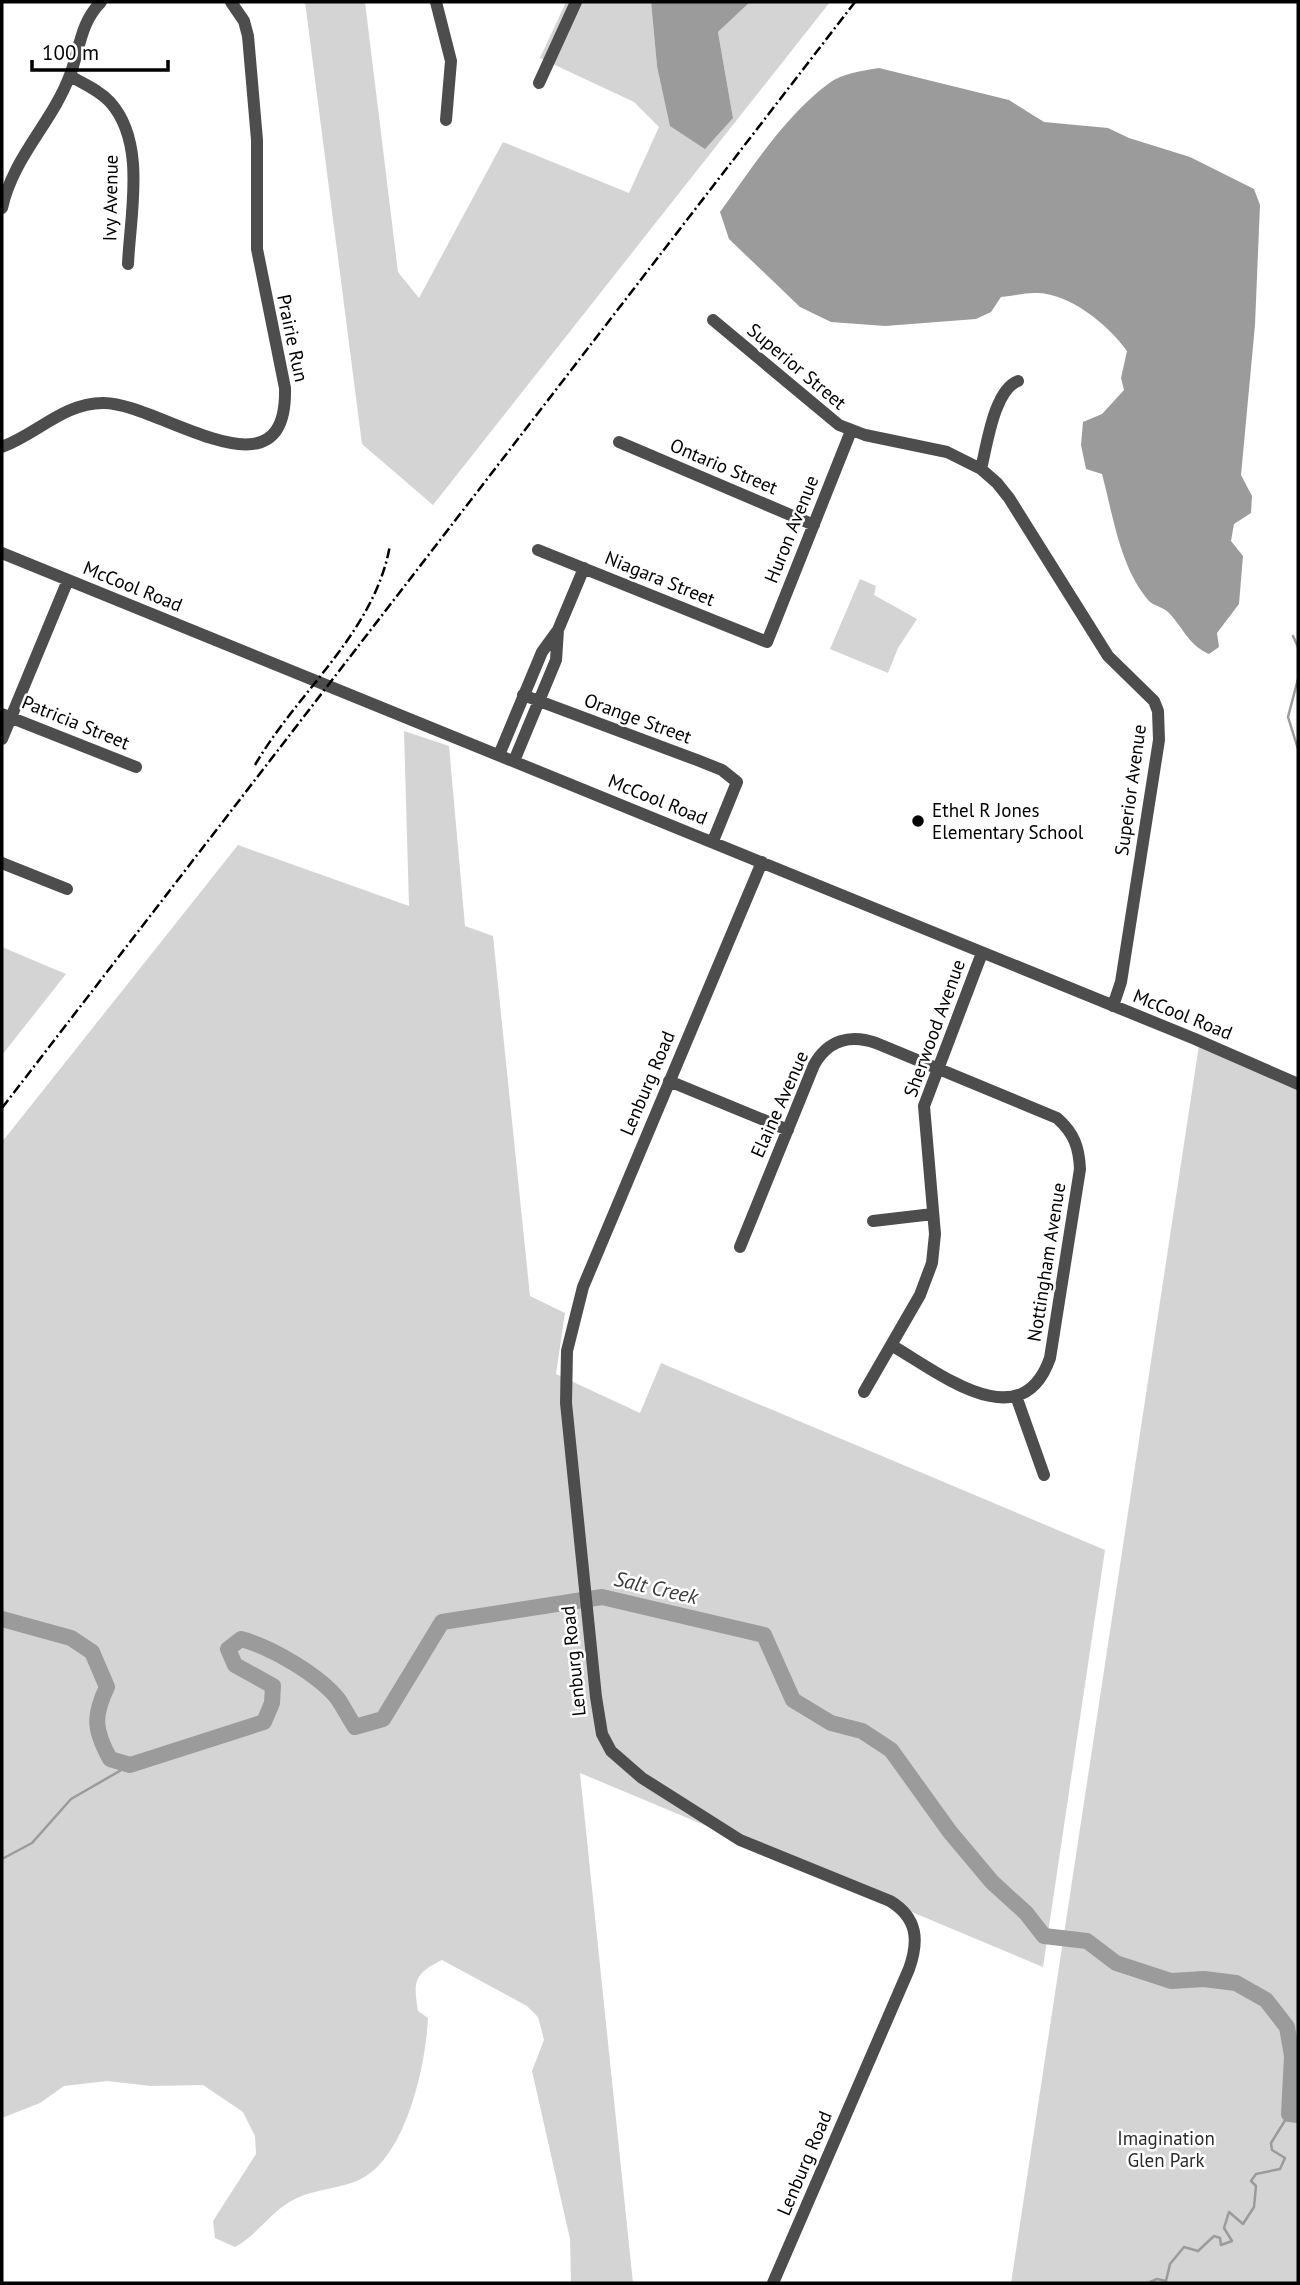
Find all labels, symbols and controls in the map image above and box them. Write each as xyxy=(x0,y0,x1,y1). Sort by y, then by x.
scale bar xyxy=(32,28,168,72)
text: 100 m xyxy=(42,39,99,66)
street label: Ivy Avenue xyxy=(97,154,123,242)
street label: Prairie Run xyxy=(272,292,314,384)
street label: Superior Street xyxy=(743,318,852,415)
street label: Ontario Street xyxy=(667,433,782,500)
street label: Huron Avenue xyxy=(759,472,823,586)
street label: Niagara Street xyxy=(602,545,719,611)
street label: McCool Road xyxy=(80,555,186,617)
street label: Orange Street xyxy=(581,687,696,749)
street label: Patricia Street xyxy=(19,690,134,755)
street label: Superior Avenue xyxy=(1109,723,1151,857)
street label: McCool Road xyxy=(605,768,711,830)
place label: Ethel R Jones Elementary School xyxy=(932,798,1084,844)
marker: Ethel R Jones Elementary School xyxy=(910,813,926,829)
street label: Sherwood Avenue xyxy=(898,956,970,1100)
street label: McCool Road xyxy=(1130,983,1236,1045)
street label: Lenburg Road xyxy=(614,1027,680,1139)
street label: Elaine Avenue xyxy=(745,1047,813,1161)
street label: Nottingham Avenue xyxy=(1022,1181,1070,1343)
water label: Salt Creek xyxy=(612,1565,702,1611)
street label: Lenburg Road xyxy=(555,1604,591,1718)
street label: Lenburg Road xyxy=(771,2107,837,2219)
park label: Imagination Glen Park xyxy=(1117,2126,1215,2172)

